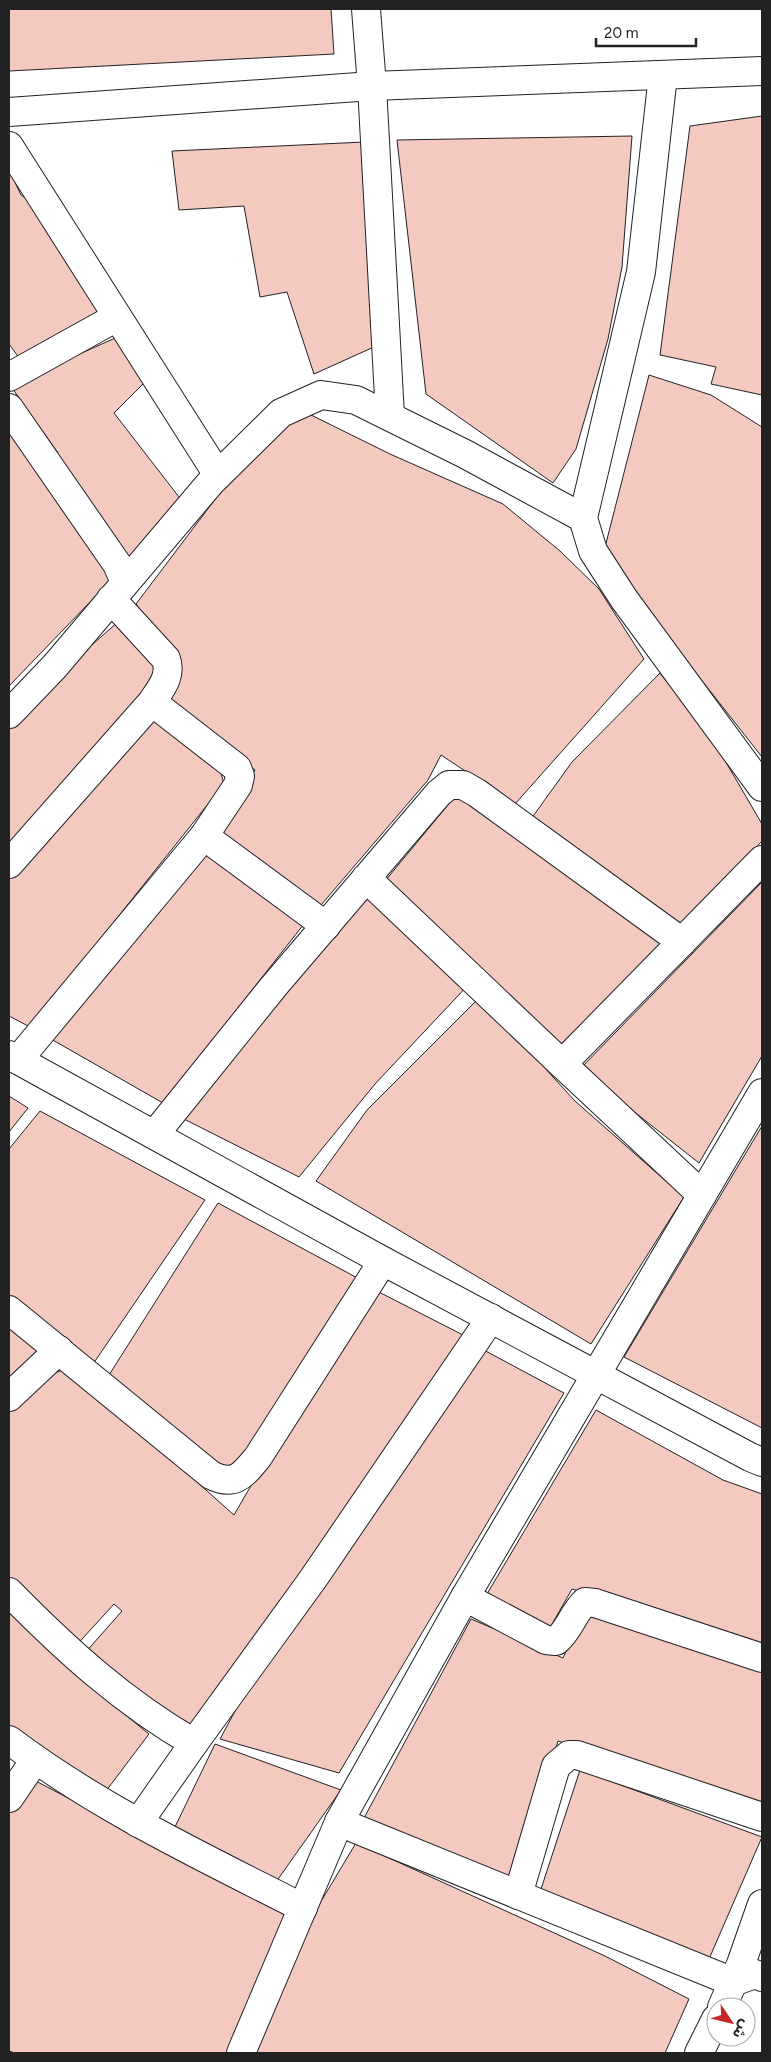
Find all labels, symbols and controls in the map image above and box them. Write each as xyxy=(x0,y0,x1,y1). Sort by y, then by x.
scale bar xyxy=(596,15,696,47)
text: 20 m xyxy=(604,24,638,42)
north arrow xyxy=(706,1997,756,2047)
text: ش xyxy=(729,2016,754,2042)

